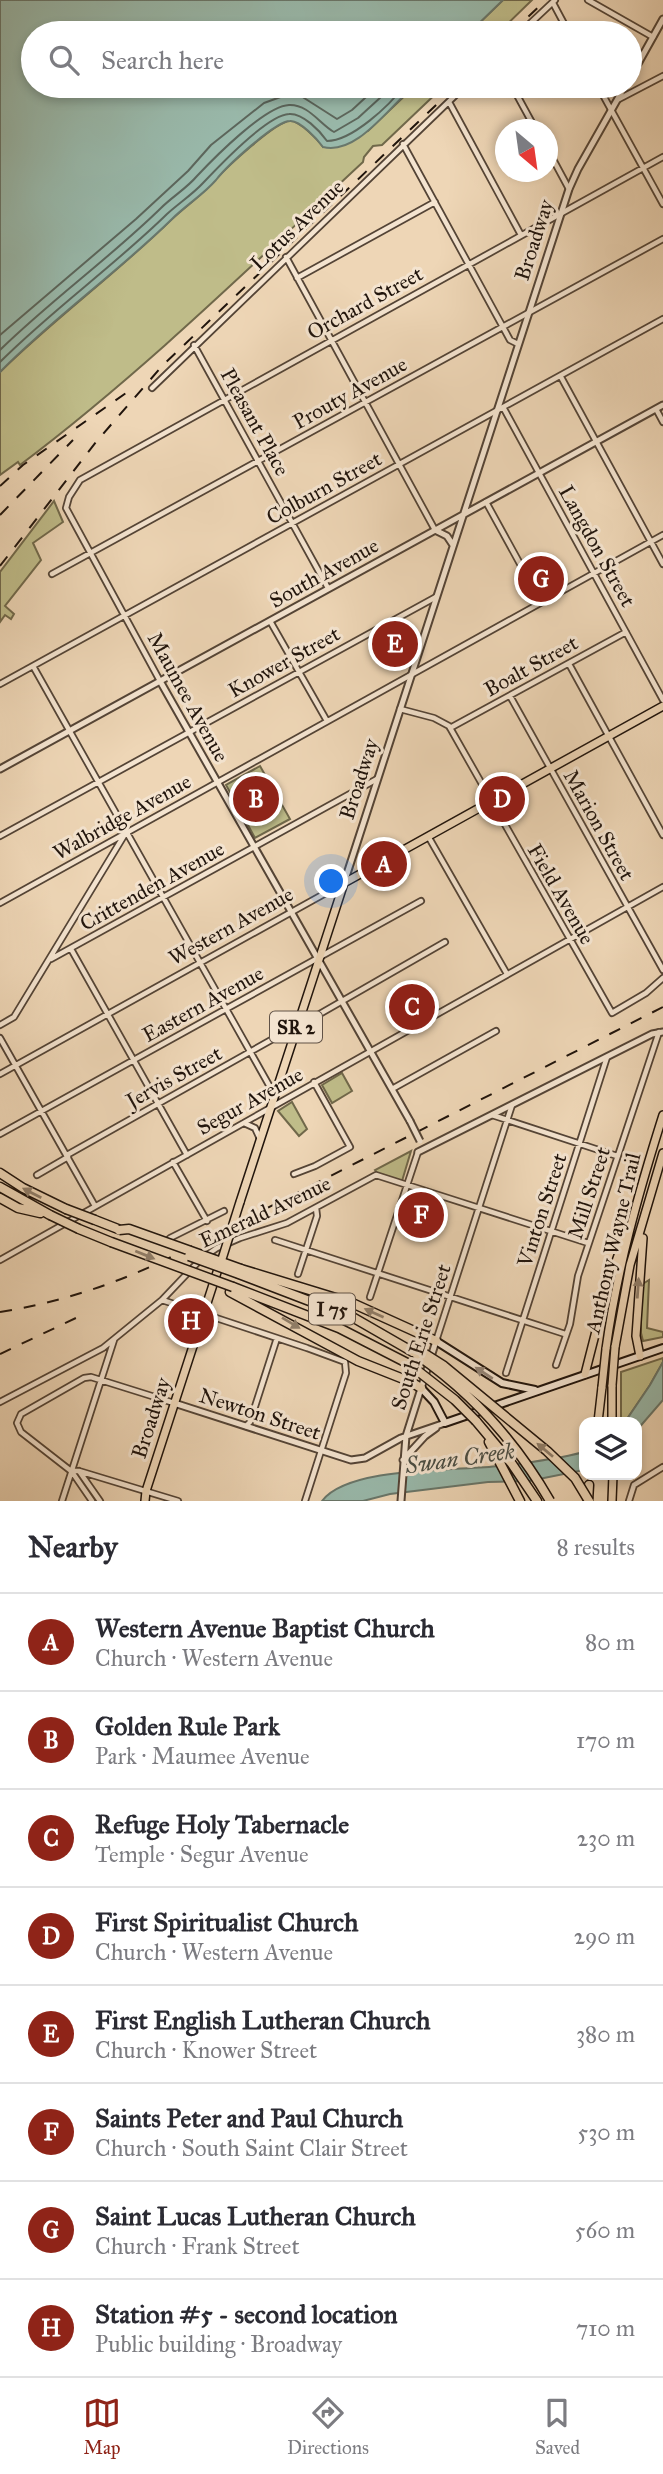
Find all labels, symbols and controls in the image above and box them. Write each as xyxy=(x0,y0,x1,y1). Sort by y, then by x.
search box xyxy=(21,21,642,98)
icon: search xyxy=(45,41,83,79)
text: Search here xyxy=(101,44,224,76)
north arrow xyxy=(495,119,558,182)
street label: Lotus Avenue xyxy=(245,174,349,276)
street label: Broadway xyxy=(509,195,560,284)
street label: Orchard Street xyxy=(303,260,428,345)
street label: Prouty Avenue xyxy=(288,351,412,435)
street label: Pleasant Place xyxy=(215,364,295,481)
street label: Colburn Street xyxy=(262,445,387,530)
street label: Langdon Street xyxy=(553,481,641,612)
street label: South Avenue xyxy=(265,532,383,614)
pin: G xyxy=(518,553,564,605)
pin: E xyxy=(372,618,418,670)
street label: Knower Street xyxy=(224,620,345,703)
street label: Maumee Avenue xyxy=(142,628,234,767)
street label: Boalt Street xyxy=(480,629,583,702)
street label: Broadway xyxy=(334,734,385,823)
street label: Marion Street xyxy=(558,765,640,886)
street label: Walbridge Avenue xyxy=(48,768,196,866)
pin: B xyxy=(233,773,279,825)
pin: D xyxy=(479,773,525,825)
street label: Crittenden Avenue xyxy=(75,835,229,936)
pin: A xyxy=(361,838,407,890)
street label: Field Avenue xyxy=(522,839,600,949)
your location xyxy=(314,864,348,898)
street label: Western Avenue xyxy=(164,881,298,971)
street label: Eastern Avenue xyxy=(138,960,268,1048)
pin: C xyxy=(389,981,435,1033)
road number: SR 2 xyxy=(270,1012,322,1042)
street label: Jervis Street xyxy=(120,1040,227,1115)
street label: Segur Avenue xyxy=(192,1061,308,1141)
street label: Mill Street xyxy=(562,1143,616,1242)
street label: Vinton Street xyxy=(511,1149,573,1271)
street label: Anthony Wayne Trail xyxy=(579,1150,647,1337)
street label: Emerald Avenue xyxy=(195,1170,335,1254)
one-way arrow xyxy=(22,1187,42,1199)
pin: F xyxy=(398,1189,444,1241)
one-way arrow xyxy=(135,1250,156,1261)
street label: South Erie Street xyxy=(385,1260,457,1413)
one-way arrow xyxy=(633,1277,644,1299)
road number: I 75 xyxy=(309,1294,355,1324)
pin: H xyxy=(168,1295,214,1347)
one-way arrow xyxy=(364,1307,384,1319)
one-way arrow xyxy=(281,1317,300,1330)
one-way arrow xyxy=(474,1366,494,1379)
street label: Broadway xyxy=(126,1373,177,1462)
street label: Newton Street xyxy=(196,1382,325,1446)
map controls xyxy=(579,1417,642,1480)
button: layers xyxy=(579,1417,642,1480)
water label: Swan Creek xyxy=(403,1436,516,1480)
one-way arrow xyxy=(537,1443,554,1458)
text: Nearby xyxy=(28,1529,118,1565)
text: 8 results xyxy=(556,1533,635,1561)
text: Western Avenue Baptist Church xyxy=(95,1612,435,1644)
text: A xyxy=(43,1628,59,1656)
text: 80 m xyxy=(585,1628,635,1656)
text: Church · Western Avenue xyxy=(95,1644,333,1672)
text: Golden Rule Park xyxy=(95,1710,280,1742)
text: B xyxy=(43,1726,59,1754)
text: 170 m xyxy=(576,1726,635,1754)
text: Park · Maumee Avenue xyxy=(95,1742,310,1770)
text: Refuge Holy Tabernacle xyxy=(95,1808,349,1840)
text: C xyxy=(43,1824,59,1852)
text: 230 m xyxy=(577,1824,635,1852)
text: Temple · Segur Avenue xyxy=(95,1840,309,1868)
text: First Spiritualist Church xyxy=(95,1906,359,1938)
text: D xyxy=(42,1922,60,1950)
text: 290 m xyxy=(574,1922,635,1950)
text: Church · Western Avenue xyxy=(95,1938,333,1966)
text: First English Lutheran Church xyxy=(95,2004,431,2036)
text: E xyxy=(43,2020,59,2048)
text: 380 m xyxy=(576,2020,635,2048)
text: Church · Knower Street xyxy=(95,2036,317,2064)
text: Saints Peter and Paul Church xyxy=(95,2102,403,2134)
text: F xyxy=(43,2118,59,2146)
text: 530 m xyxy=(577,2118,635,2146)
text: Church · South Saint Clair Street xyxy=(95,2134,408,2162)
text: Saint Lucas Lutheran Church xyxy=(95,2200,416,2232)
text: G xyxy=(43,2216,59,2244)
text: 560 m xyxy=(575,2216,635,2244)
text: Church · Frank Street xyxy=(95,2232,300,2260)
text: Station #5 - second location xyxy=(95,2298,398,2330)
text: H xyxy=(41,2314,61,2342)
text: 710 m xyxy=(576,2314,635,2342)
text: Public building · Broadway xyxy=(95,2330,342,2358)
tab: Map xyxy=(83,2394,121,2459)
tab: Directions xyxy=(287,2394,369,2459)
tab: Saved xyxy=(535,2394,580,2459)

